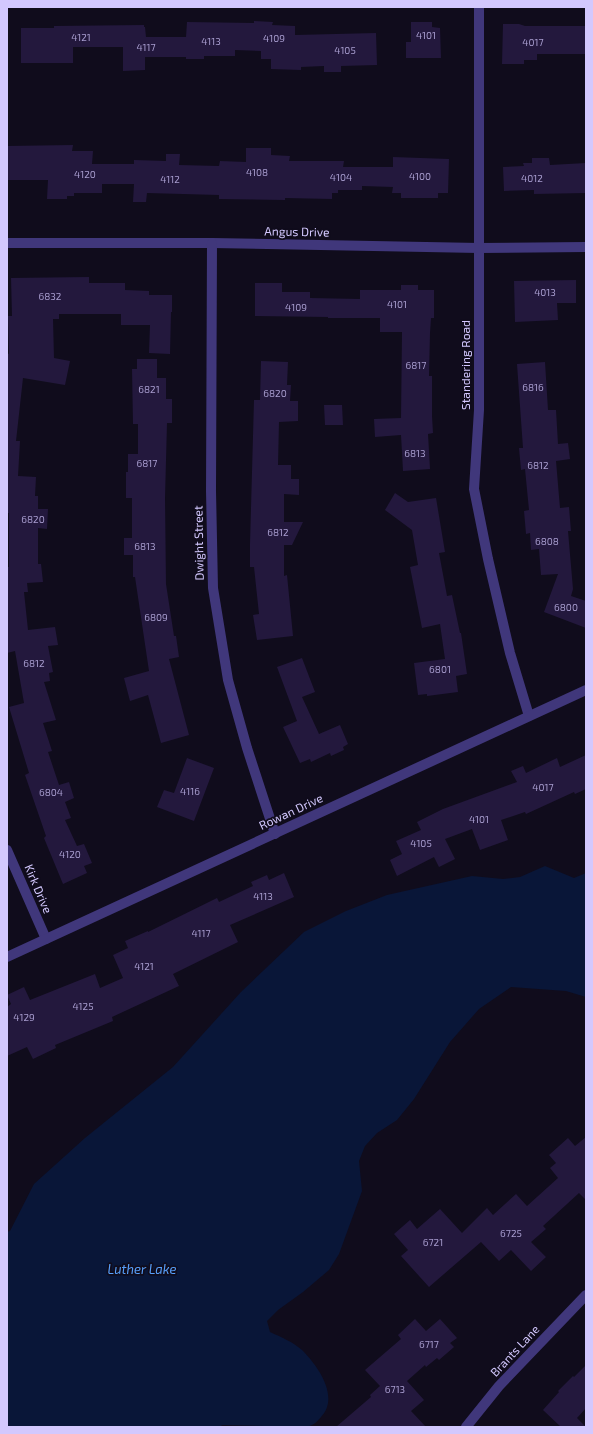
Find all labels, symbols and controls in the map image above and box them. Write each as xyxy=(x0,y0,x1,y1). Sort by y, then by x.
house number: 4101 xyxy=(416,29,436,41)
house number: 4121 xyxy=(71,31,91,43)
house number: 4109 xyxy=(263,32,285,44)
house number: 4113 xyxy=(201,35,221,47)
house number: 4017 xyxy=(522,36,544,48)
house number: 4117 xyxy=(136,41,156,53)
house number: 4105 xyxy=(334,44,356,56)
house number: 4108 xyxy=(246,166,268,178)
house number: 4120 xyxy=(74,168,96,180)
house number: 4100 xyxy=(409,170,431,182)
house number: 4104 xyxy=(330,171,352,183)
house number: 4012 xyxy=(521,172,543,184)
house number: 4112 xyxy=(160,173,180,185)
street label: Angus Drive xyxy=(264,223,330,239)
house number: 4013 xyxy=(534,286,556,298)
house number: 6832 xyxy=(39,290,62,302)
house number: 4101 xyxy=(387,298,407,310)
house number: 4109 xyxy=(285,301,307,313)
street label: Standering Road xyxy=(458,320,472,410)
house number: 6817 xyxy=(406,359,426,371)
house number: 6816 xyxy=(522,381,544,393)
house number: 6821 xyxy=(138,383,160,395)
house number: 6820 xyxy=(263,387,287,399)
house number: 6813 xyxy=(404,447,426,459)
house number: 6817 xyxy=(137,457,157,469)
house number: 6812 xyxy=(527,459,549,471)
street label: Dwight Street xyxy=(190,505,206,581)
house number: 6820 xyxy=(21,513,45,525)
house number: 6812 xyxy=(267,526,289,538)
house number: 6808 xyxy=(535,535,559,547)
house number: 6813 xyxy=(134,540,156,552)
house number: 6800 xyxy=(554,601,578,613)
house number: 6809 xyxy=(144,611,168,623)
house number: 6812 xyxy=(23,657,45,669)
house number: 6801 xyxy=(429,663,451,675)
house number: 4017 xyxy=(532,781,554,793)
house number: 4116 xyxy=(180,785,200,797)
house number: 6804 xyxy=(39,786,63,798)
street label: Rowan Drive xyxy=(256,790,325,832)
house number: 4101 xyxy=(469,813,489,825)
house number: 4105 xyxy=(410,837,432,849)
house number: 4120 xyxy=(59,848,81,860)
street label: Kirk Drive xyxy=(22,862,56,915)
house number: 4113 xyxy=(253,890,273,902)
house number: 4117 xyxy=(191,927,211,939)
house number: 4121 xyxy=(134,960,154,972)
house number: 4125 xyxy=(72,1000,94,1012)
house number: 4129 xyxy=(13,1011,35,1023)
house number: 6725 xyxy=(500,1227,522,1239)
house number: 6721 xyxy=(423,1236,443,1248)
water label: Luther Lake xyxy=(108,1261,176,1277)
street label: Brants Lane xyxy=(487,1322,542,1379)
house number: 6717 xyxy=(419,1338,439,1350)
house number: 6713 xyxy=(385,1383,405,1395)

